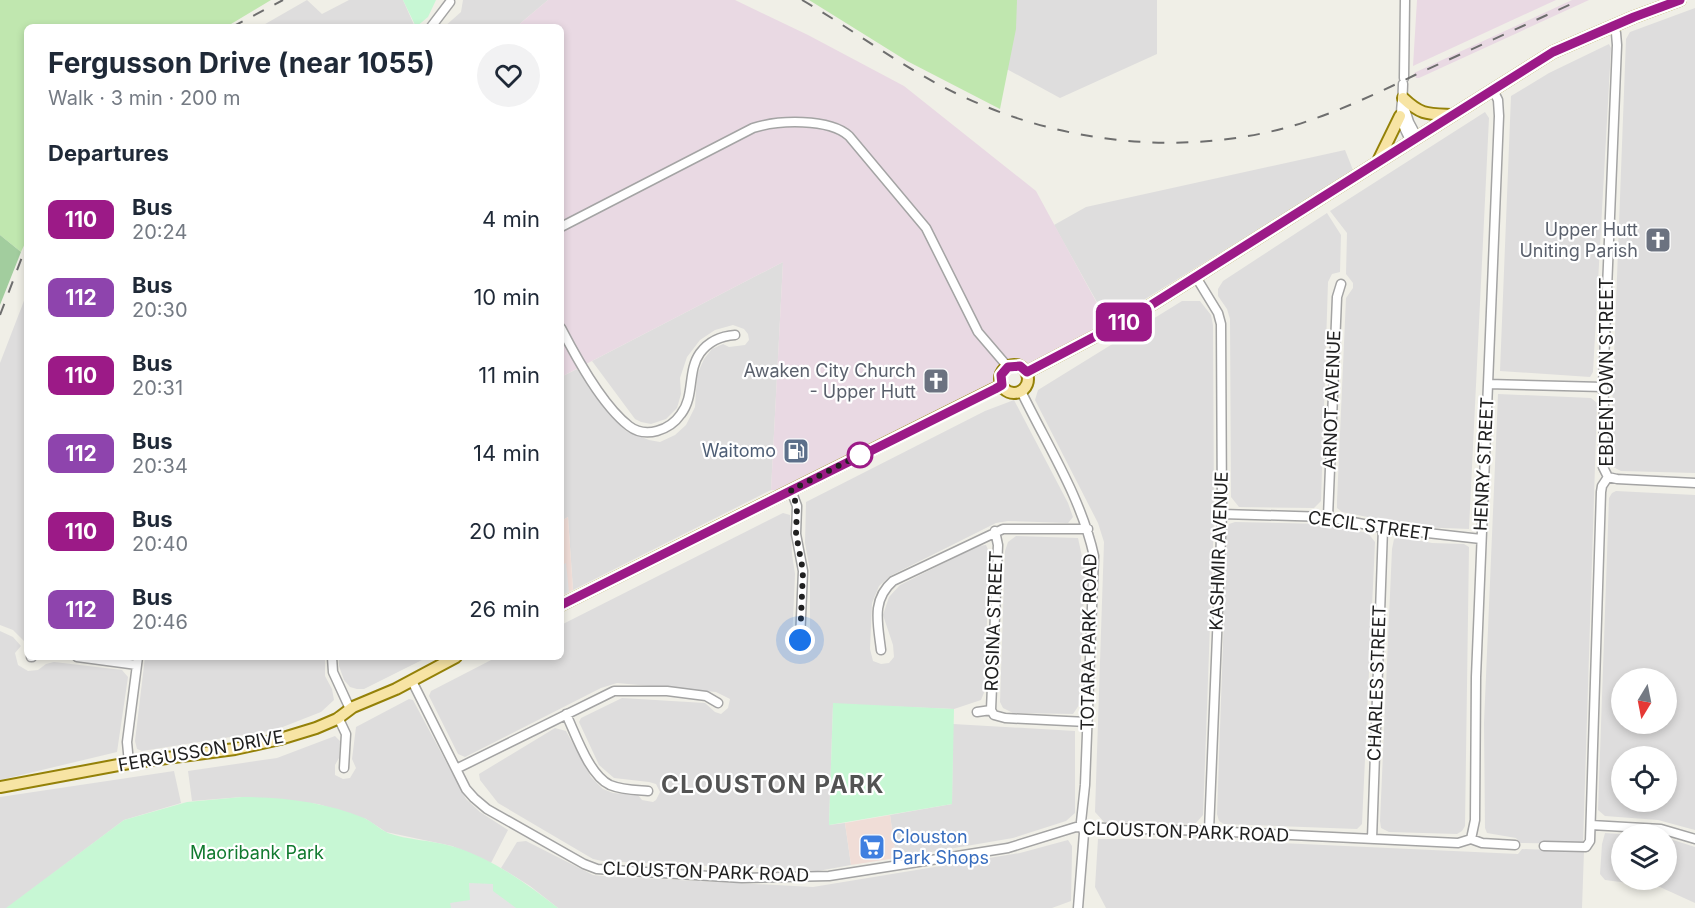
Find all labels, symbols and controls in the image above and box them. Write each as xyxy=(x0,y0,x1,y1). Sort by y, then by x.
button: heart xyxy=(477,44,540,107)
text: Fergusson Drive (near 1055) xyxy=(48,46,435,80)
text: Walk · 3 min · 200 m xyxy=(48,86,241,110)
text: Departures xyxy=(48,140,169,166)
text: Bus xyxy=(132,194,173,220)
text: 4 min xyxy=(482,206,540,232)
text: 110 xyxy=(65,207,97,232)
place label: Upper Hutt Uniting Parish xyxy=(1519,219,1638,261)
text: 20:24 xyxy=(132,220,187,244)
church icon: Upper Hutt Uniting Parish xyxy=(1643,225,1673,255)
text: Bus xyxy=(132,272,173,298)
street label: EBDENTOWN STREET xyxy=(1596,277,1617,467)
text: 10 min xyxy=(473,284,540,310)
text: 112 xyxy=(65,285,97,310)
text: 20:30 xyxy=(132,298,188,322)
line badge: 110 xyxy=(1090,302,1158,342)
text: 110 xyxy=(1108,310,1140,335)
street label: ARNOT AVENUE xyxy=(1319,330,1344,470)
text: Bus xyxy=(132,350,173,376)
place label: Awaken City Church - Upper Hutt xyxy=(744,360,916,402)
text: 11 min xyxy=(478,362,540,388)
text: 110 xyxy=(65,363,97,388)
church icon: Awaken City Church - Upper Hutt xyxy=(921,366,951,396)
text: 20:31 xyxy=(132,376,183,400)
street label: HENRY STREET xyxy=(1470,396,1497,532)
text: Bus xyxy=(132,428,173,454)
fuel station icon: Waitomo xyxy=(781,436,811,466)
text: 14 min xyxy=(473,440,540,466)
place label: Waitomo xyxy=(702,440,776,461)
text: 112 xyxy=(65,441,97,466)
unlabelled marker xyxy=(847,442,873,468)
text: 20:34 xyxy=(132,454,188,478)
street label: KASHMIR AVENUE xyxy=(1205,471,1232,631)
text: Bus xyxy=(132,506,173,532)
street label: CECIL STREET xyxy=(1307,506,1434,545)
text: 20 min xyxy=(469,518,540,544)
text: 110 xyxy=(65,519,97,544)
text: 20:40 xyxy=(132,532,188,556)
street label: ROSINA STREET xyxy=(981,550,1006,692)
street label: TOTARA PARK ROAD xyxy=(1076,553,1101,731)
text: Bus xyxy=(132,584,173,610)
text: 26 min xyxy=(469,596,540,622)
text: 112 xyxy=(65,597,97,622)
street label: CHARLES STREET xyxy=(1363,605,1390,761)
text: 20:46 xyxy=(132,610,188,634)
your location xyxy=(785,625,815,655)
north arrow xyxy=(1611,668,1677,734)
map controls xyxy=(1611,668,1677,890)
street label: FERGUSSON DRIVE xyxy=(116,726,285,775)
button: locate xyxy=(1611,746,1677,812)
district label: CLOUSTON PARK xyxy=(661,770,885,799)
street label: CLOUSTON PARK ROAD xyxy=(1082,817,1290,846)
button: layers xyxy=(1611,824,1677,890)
place label: Clouston Park Shops xyxy=(892,826,989,868)
supermarket icon: Clouston Park Shops xyxy=(857,832,887,862)
park label: Maoribank Park xyxy=(190,842,324,863)
street label: CLOUSTON PARK ROAD xyxy=(602,857,810,886)

